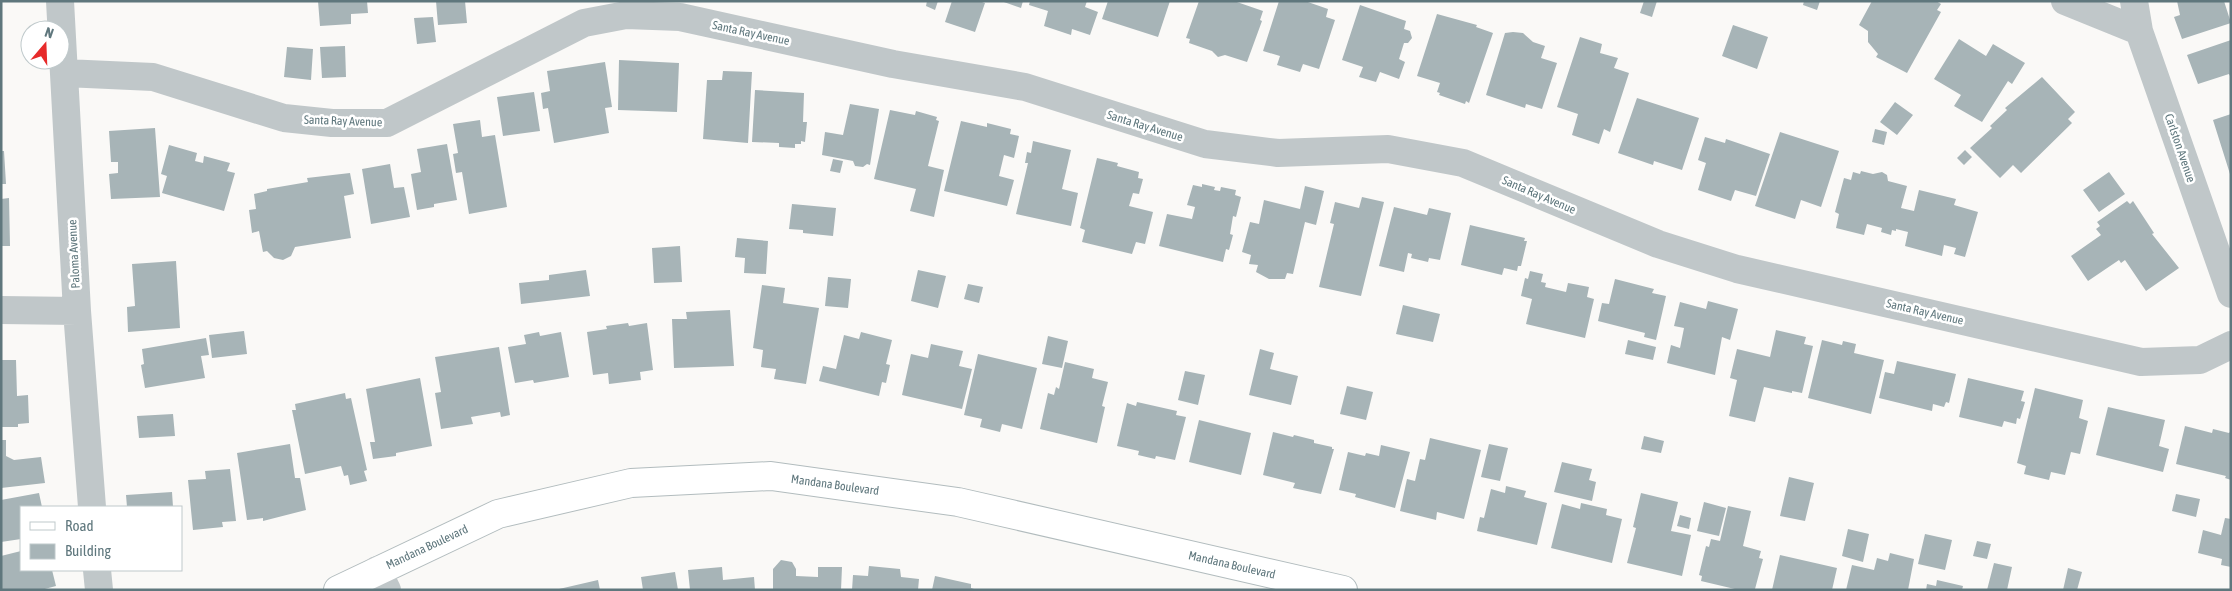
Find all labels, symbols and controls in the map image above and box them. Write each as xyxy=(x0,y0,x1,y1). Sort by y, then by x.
street label: Santa Ray Avenue xyxy=(711,18,791,48)
north arrow xyxy=(20,20,70,70)
text: N xyxy=(43,24,56,42)
street label: Santa Ray Avenue xyxy=(1105,108,1185,144)
street label: Carlston Avenue xyxy=(2162,112,2198,184)
street label: Santa Ray Avenue xyxy=(304,113,382,129)
street label: Santa Ray Avenue xyxy=(1500,173,1578,217)
street label: Paloma Avenue xyxy=(65,219,83,289)
street label: Santa Ray Avenue xyxy=(1885,296,1965,328)
street label: Mandana Boulevard xyxy=(790,472,880,498)
legend xyxy=(20,506,182,571)
text: Road xyxy=(65,517,94,534)
street label: Mandana Boulevard xyxy=(384,522,470,572)
text: Building xyxy=(65,542,111,559)
street label: Mandana Boulevard xyxy=(1187,548,1277,582)

